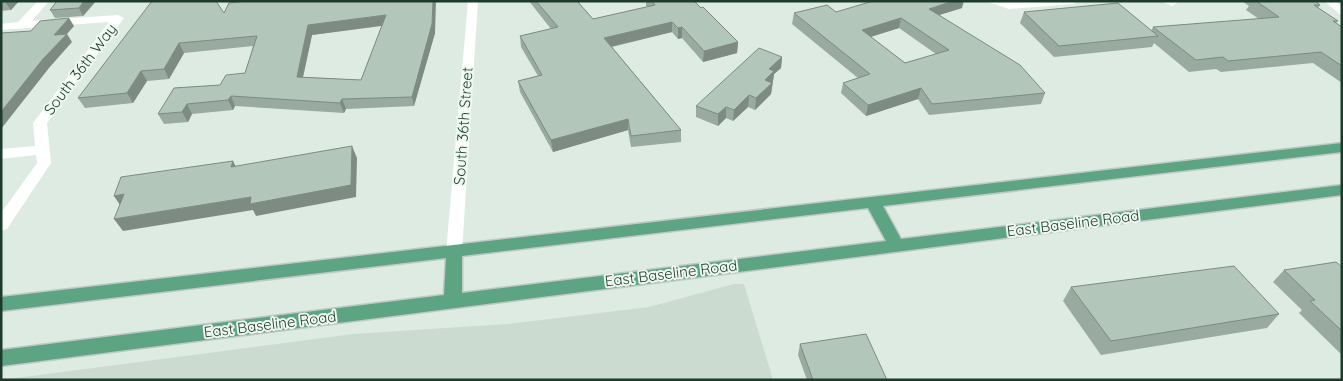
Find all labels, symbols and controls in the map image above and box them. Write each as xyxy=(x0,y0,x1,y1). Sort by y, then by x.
street label: South 36th Way xyxy=(40,20,120,118)
street label: South 36th Street xyxy=(449,66,477,186)
street label: East Baseline Road xyxy=(1006,205,1140,241)
street label: East Baseline Road xyxy=(604,255,738,291)
street label: East Baseline Road xyxy=(203,306,337,342)

